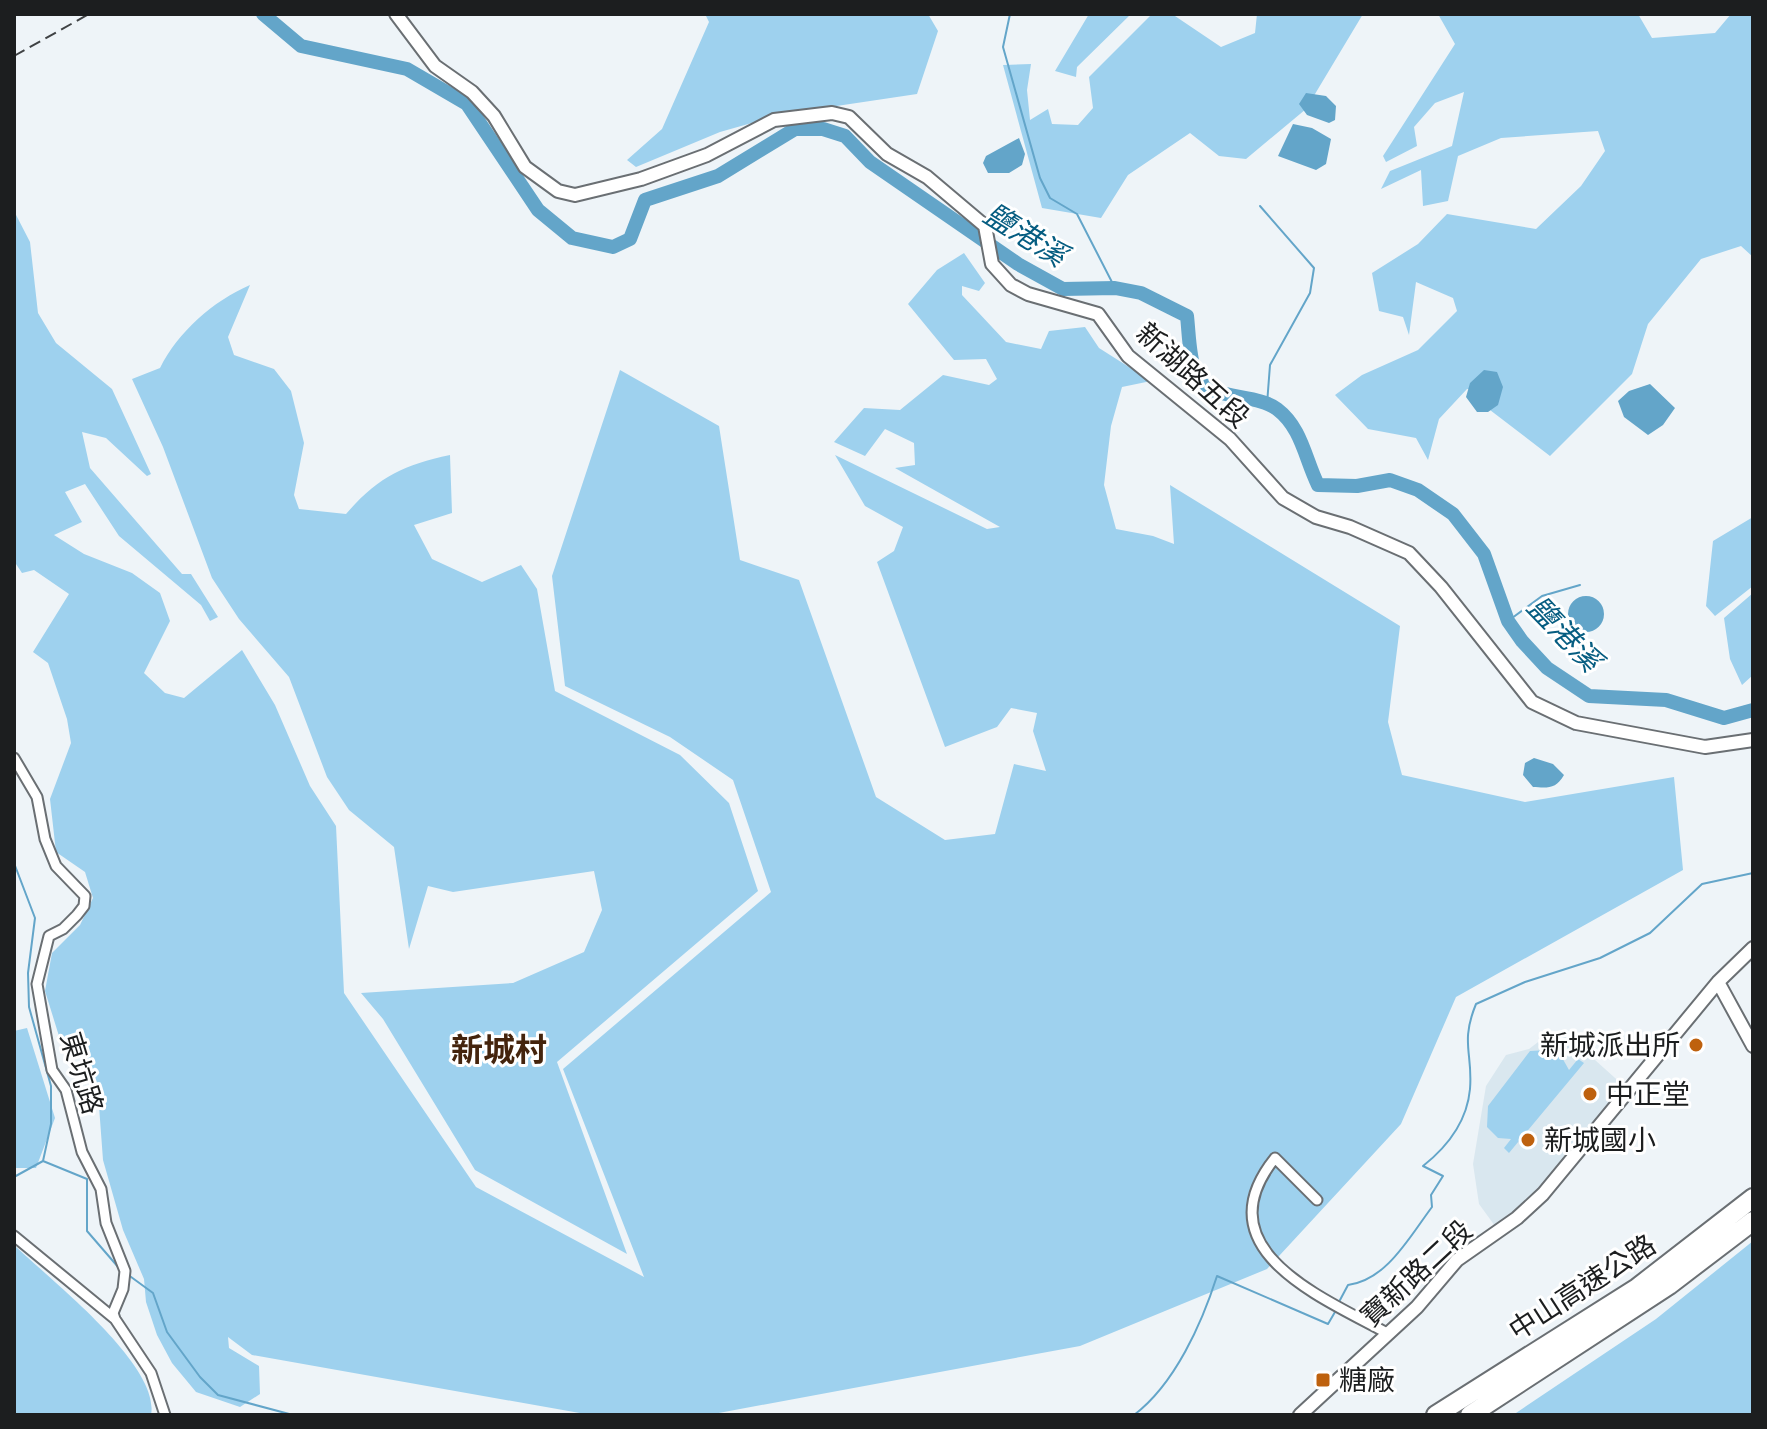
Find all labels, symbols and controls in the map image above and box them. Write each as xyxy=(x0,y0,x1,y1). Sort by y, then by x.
water label: 鹽港溪 xyxy=(978,195,1077,275)
street label: 新湖路五段 xyxy=(1130,316,1256,434)
water label: 鹽港溪 xyxy=(1521,588,1612,681)
street label: 東坑路 xyxy=(54,1028,111,1118)
place label: 新城派出所 xyxy=(1540,1028,1680,1061)
district label: 新城村 xyxy=(451,1031,547,1068)
marker: 新城派出所 xyxy=(1687,1036,1705,1054)
place label: 中正堂 xyxy=(1606,1077,1690,1110)
marker: 中正堂 xyxy=(1581,1085,1599,1103)
place label: 新城國小 xyxy=(1544,1123,1656,1156)
marker: 新城國小 xyxy=(1519,1131,1537,1149)
street label: 寶新路二段 xyxy=(1353,1213,1478,1332)
street label: 中山高速公路 xyxy=(1502,1227,1661,1346)
place label: 糖廠 xyxy=(1339,1363,1395,1396)
marker: 糖廠 xyxy=(1314,1371,1332,1389)

